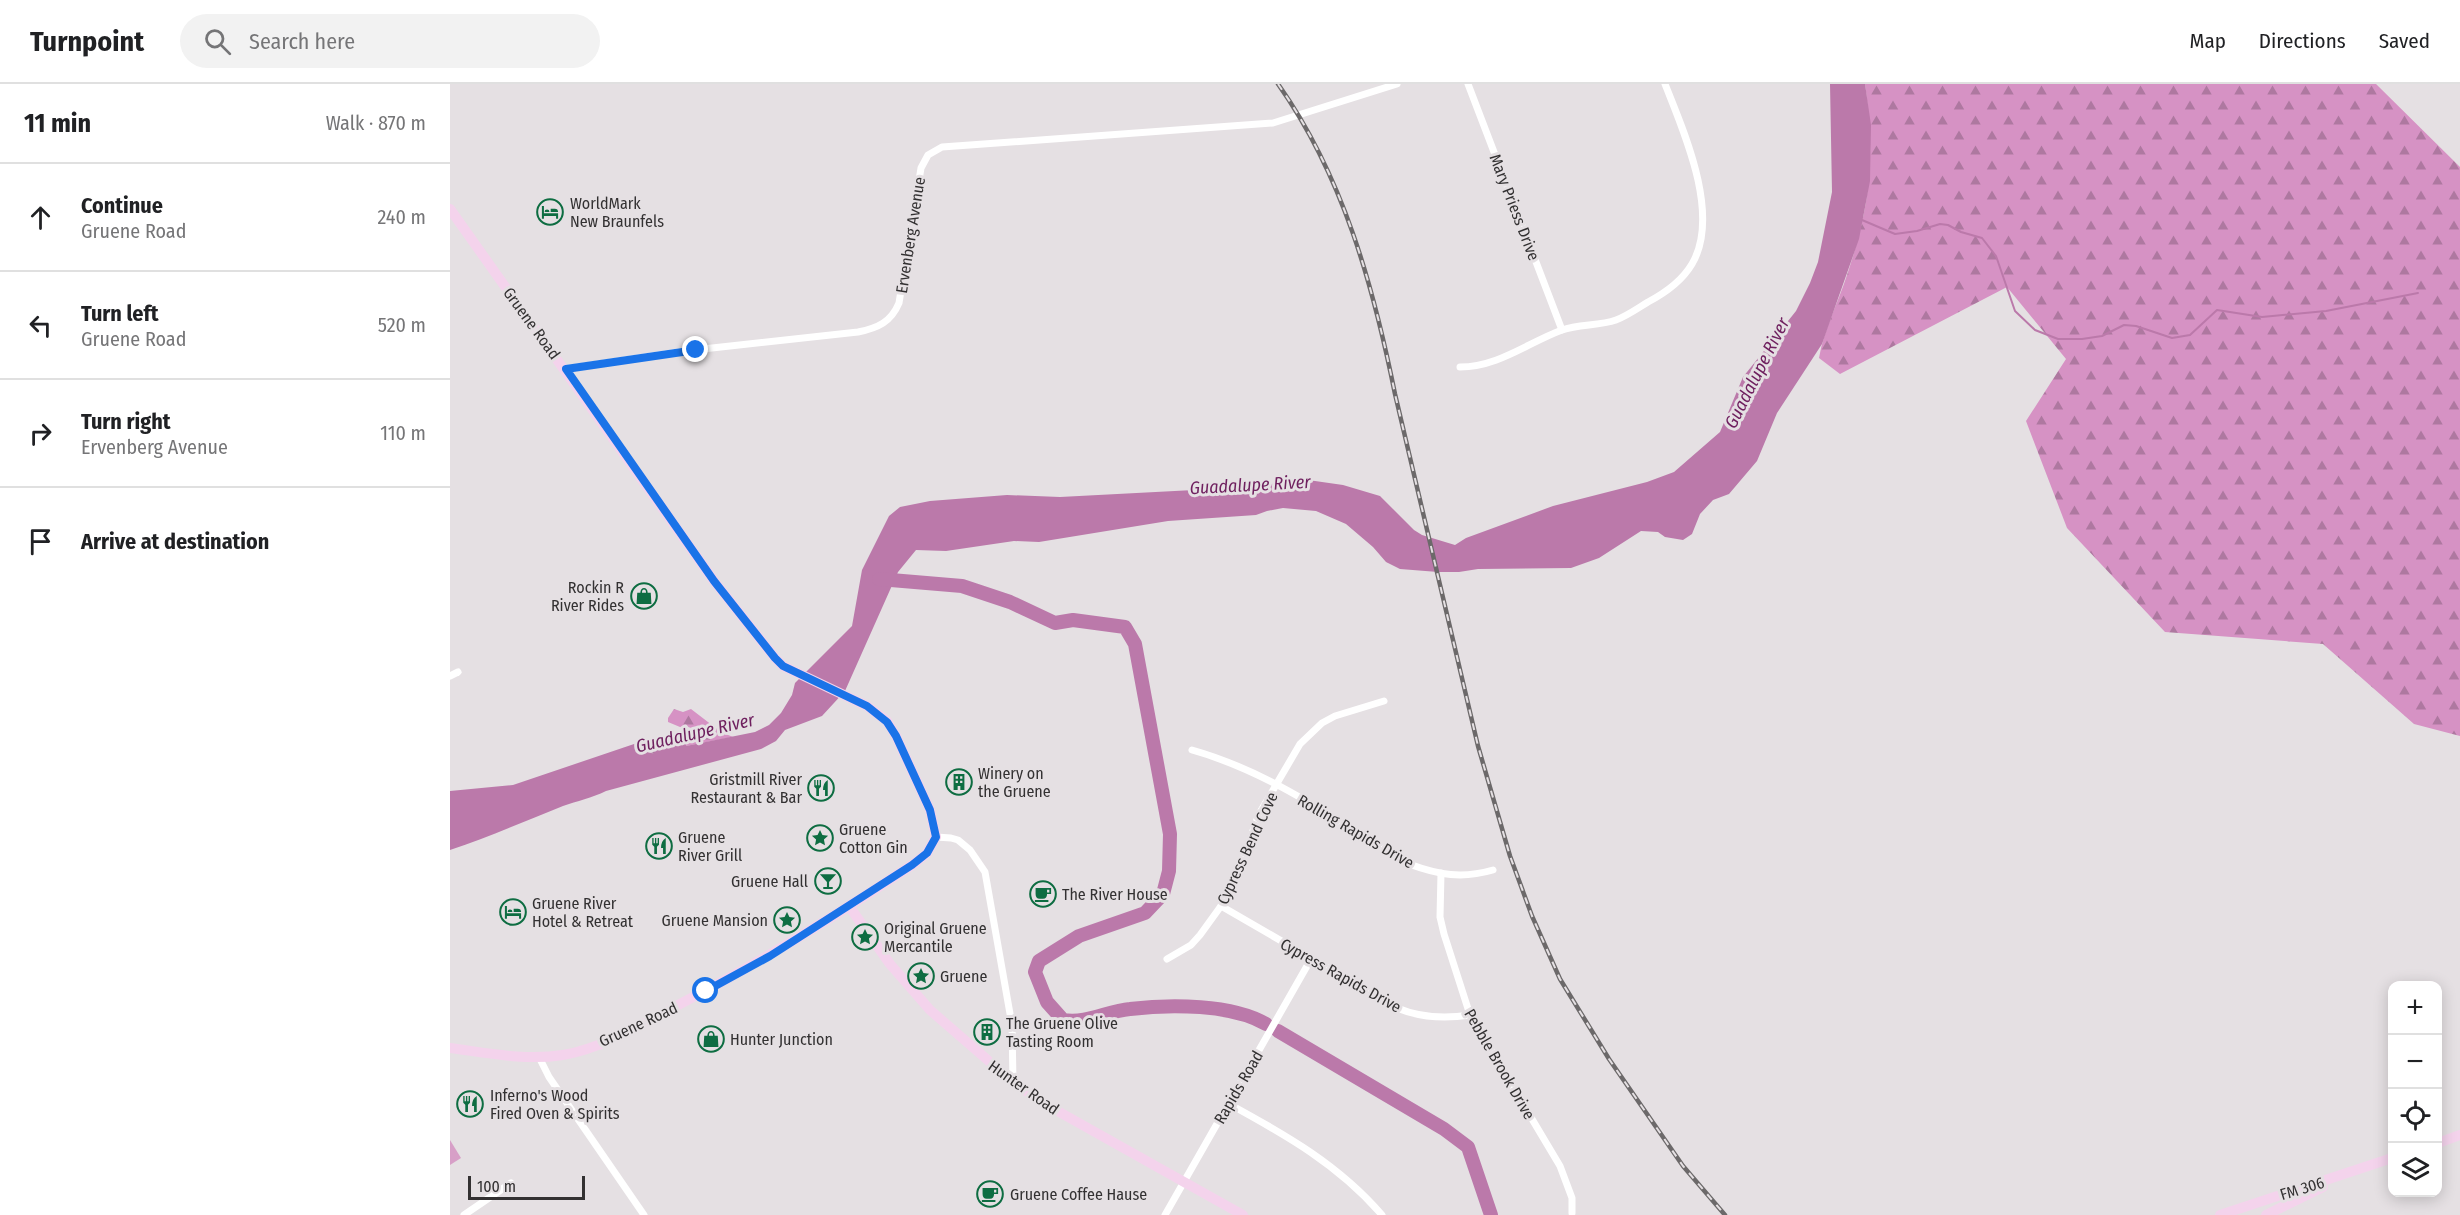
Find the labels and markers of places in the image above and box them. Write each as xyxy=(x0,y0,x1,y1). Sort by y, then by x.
place label: WorldMark New Braunfels xyxy=(570,194,664,231)
hotel icon: WorldMark New Braunfels xyxy=(535,197,565,227)
place label: Rockin R River Rides xyxy=(551,578,624,615)
shop icon: Rockin R River Rides xyxy=(629,581,659,611)
place label: Winery on the Gruene xyxy=(978,764,1051,801)
building icon: Winery on the Gruene xyxy=(944,767,974,797)
place label: Gristmill River Restaurant & Bar xyxy=(691,770,802,807)
restaurant icon: Gristmill River Restaurant & Bar xyxy=(806,773,836,803)
place label: Gruene Cotton Gin xyxy=(839,820,908,857)
place icon: Gruene Cotton Gin xyxy=(805,823,835,853)
place label: Gruene River Grill xyxy=(678,828,742,865)
restaurant icon: Gruene River Grill xyxy=(644,831,674,861)
bar icon: Gruene Hall xyxy=(813,866,843,896)
place label: Gruene Hall xyxy=(731,872,808,891)
cafe icon: The River House xyxy=(1028,879,1058,909)
place label: The River House xyxy=(1062,885,1168,904)
place label: Gruene River Hotel & Retreat xyxy=(532,894,634,931)
hotel icon: Gruene River Hotel & Retreat xyxy=(498,897,528,927)
place icon: Gruene Mansion xyxy=(772,905,802,935)
place label: Gruene Mansion xyxy=(662,911,768,930)
place label: Original Gruene Mercantile xyxy=(884,919,987,956)
place icon: Original Gruene Mercantile xyxy=(850,922,880,952)
place icon: Gruene xyxy=(906,961,936,991)
place label: Gruene xyxy=(940,967,987,986)
place label: The Gruene Olive Tasting Room xyxy=(1006,1014,1118,1051)
building icon: The Gruene Olive Tasting Room xyxy=(972,1017,1002,1047)
shop icon: Hunter Junction xyxy=(696,1024,726,1054)
place label: Hunter Junction xyxy=(730,1030,833,1049)
place label: Inferno's Wood Fired Oven & Spirits xyxy=(490,1086,620,1123)
restaurant icon: Inferno's Wood Fired Oven & Spirits xyxy=(455,1089,485,1119)
cafe icon: Gruene Coffee Hause xyxy=(975,1179,1005,1209)
place label: Gruene Coffee Hause xyxy=(1010,1185,1147,1204)

